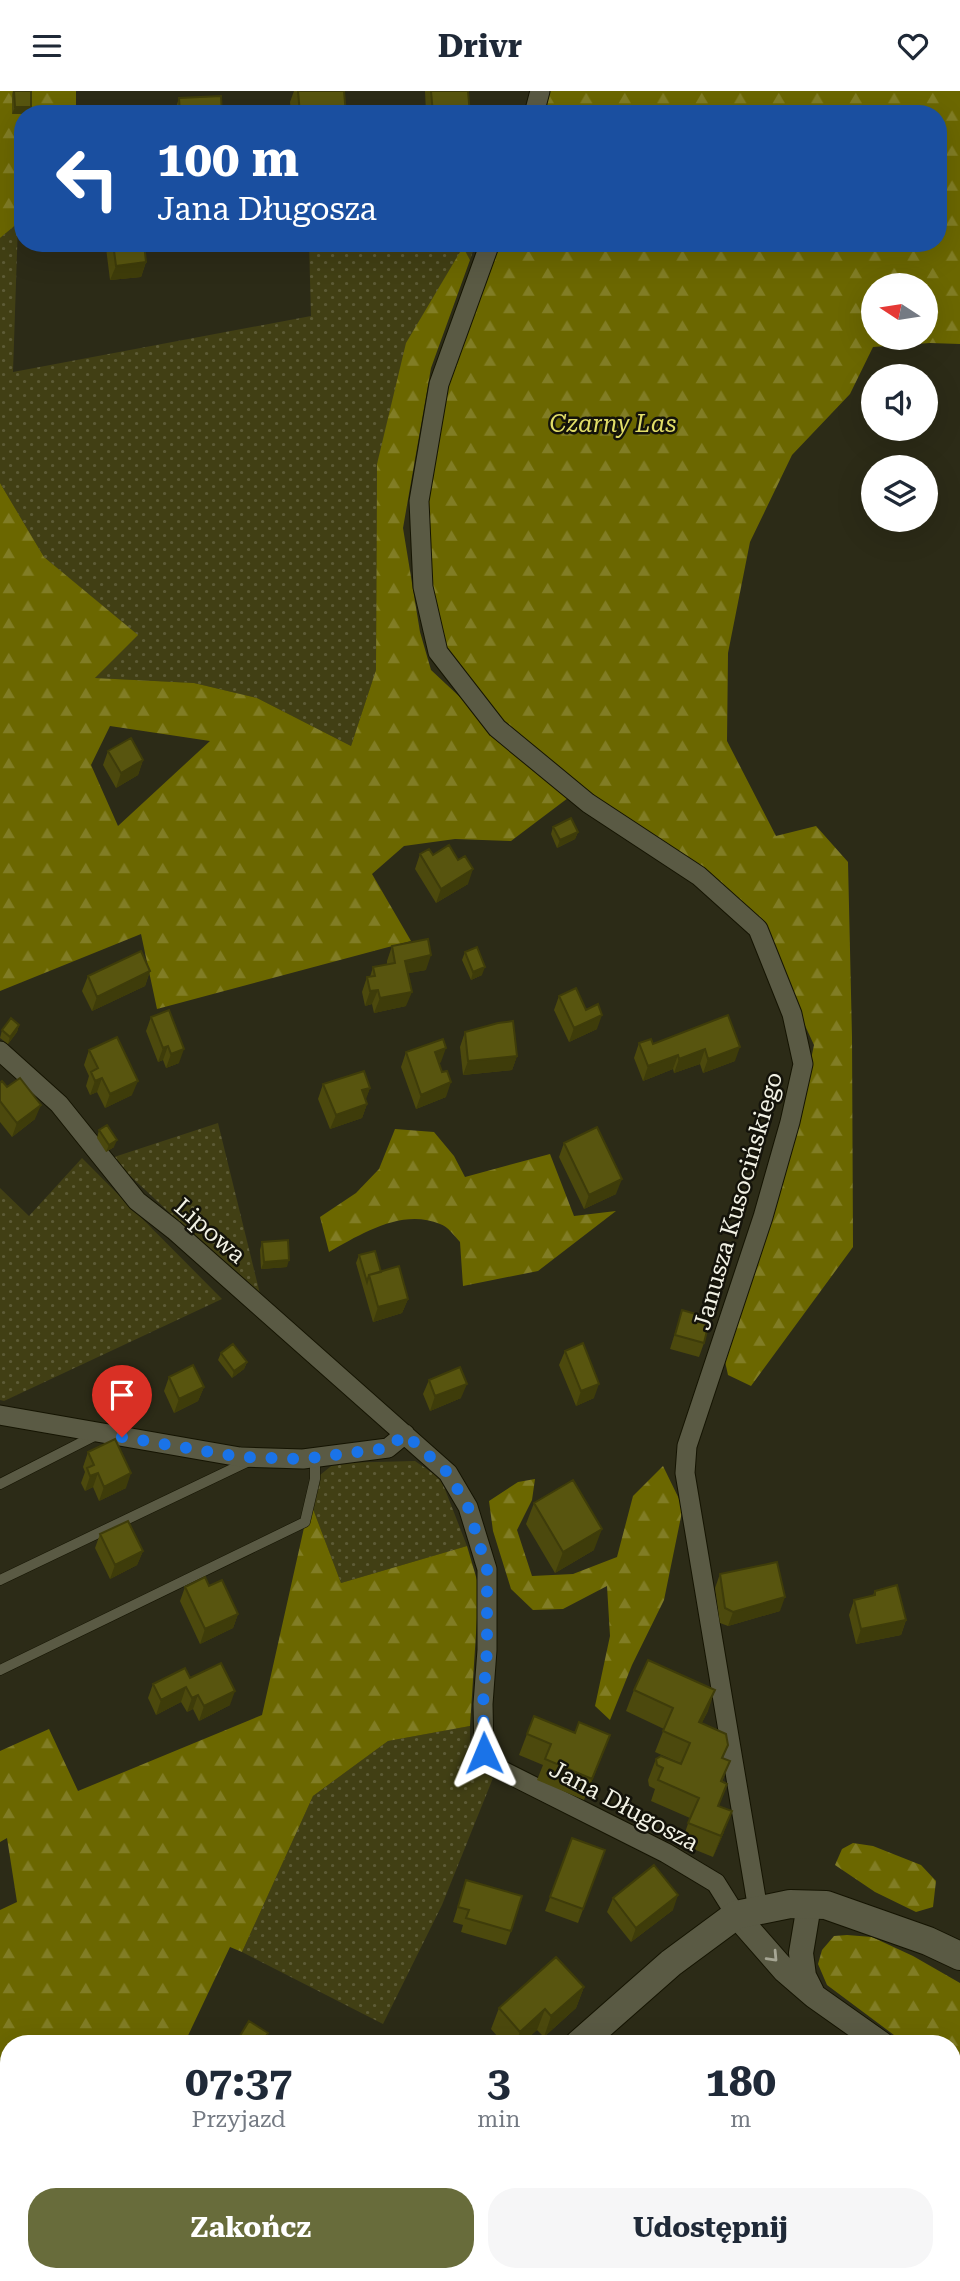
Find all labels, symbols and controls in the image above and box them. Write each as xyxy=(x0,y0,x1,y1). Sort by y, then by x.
icon: menu xyxy=(28,27,66,65)
text: Drivr xyxy=(438,27,522,65)
icon: heart xyxy=(894,27,932,65)
text: 100 m xyxy=(157,131,299,188)
icon: left xyxy=(42,133,133,224)
text: Jana Długosza xyxy=(157,190,377,228)
north arrow xyxy=(861,273,938,350)
map controls xyxy=(861,273,938,532)
button: sound xyxy=(861,364,938,441)
park label: Czarny Las xyxy=(549,410,677,438)
button: layers xyxy=(861,455,938,532)
street label: Janusza Kusocińskiego xyxy=(688,1069,788,1333)
street label: Lipowa xyxy=(169,1193,251,1269)
pin xyxy=(92,1365,152,1437)
icon: arrive xyxy=(103,1376,141,1414)
position arrow xyxy=(447,1716,521,1790)
street label: Jana Długosza xyxy=(545,1755,703,1857)
one-way arrow xyxy=(764,1949,777,1962)
text: 07:37 xyxy=(185,2057,292,2106)
text: 3 xyxy=(487,2057,511,2106)
text: 180 xyxy=(705,2057,776,2106)
text: Przyjazd xyxy=(192,2106,286,2133)
text: min xyxy=(477,2106,520,2133)
text: m xyxy=(730,2106,751,2133)
button: Zakończ xyxy=(28,2188,474,2268)
button: Udostępnij xyxy=(488,2188,933,2268)

